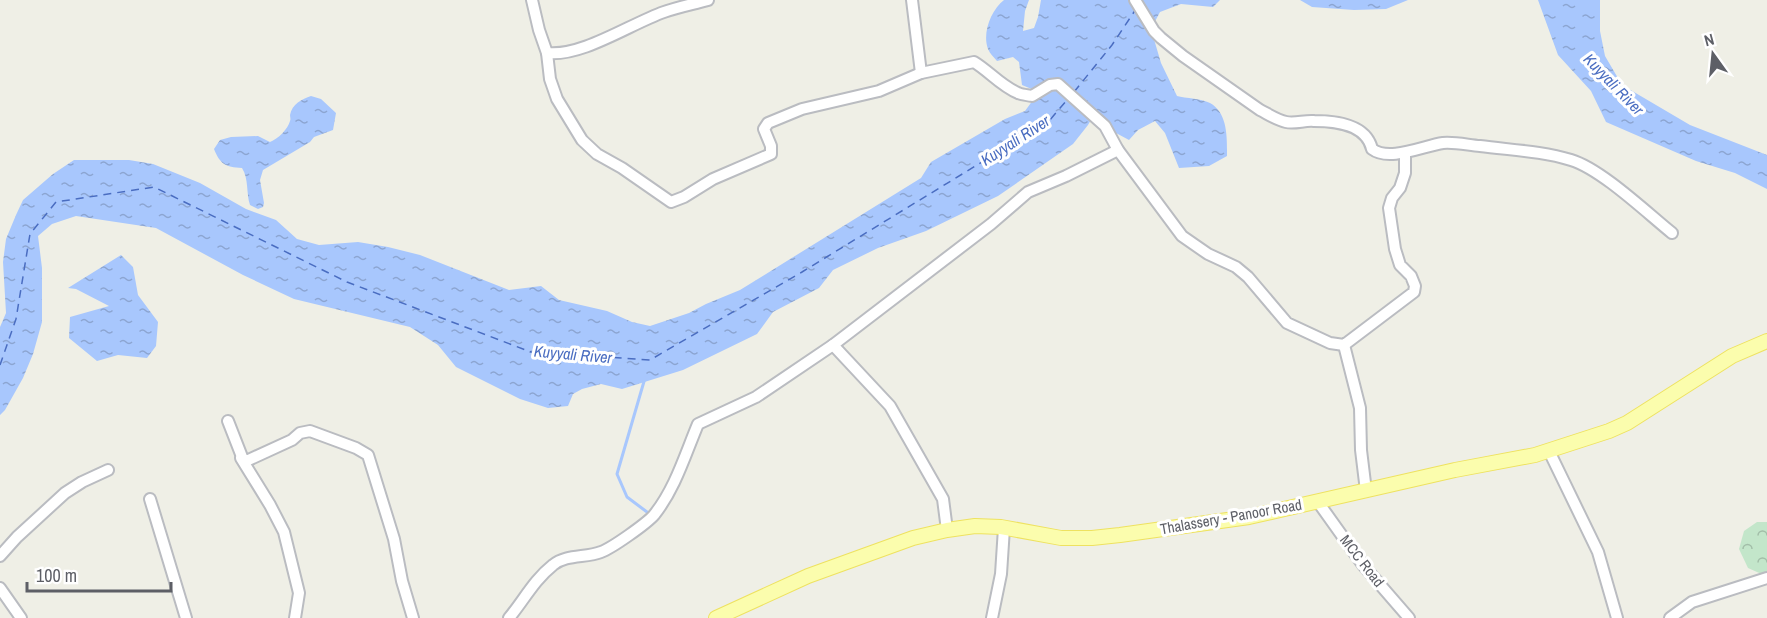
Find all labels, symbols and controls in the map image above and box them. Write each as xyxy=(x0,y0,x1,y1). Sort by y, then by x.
north arrow xyxy=(1683,24,1743,84)
text: N xyxy=(1702,28,1717,51)
water label: Kuyyali River xyxy=(1579,48,1649,120)
water label: Kuyyali River xyxy=(976,109,1054,170)
water label: Kuyyali River xyxy=(533,340,613,368)
street label: Thalassery - Panoor Road xyxy=(1158,494,1303,539)
street label: MCC Road xyxy=(1335,530,1389,591)
scale bar xyxy=(27,555,171,593)
text: 100 m xyxy=(36,563,77,588)

